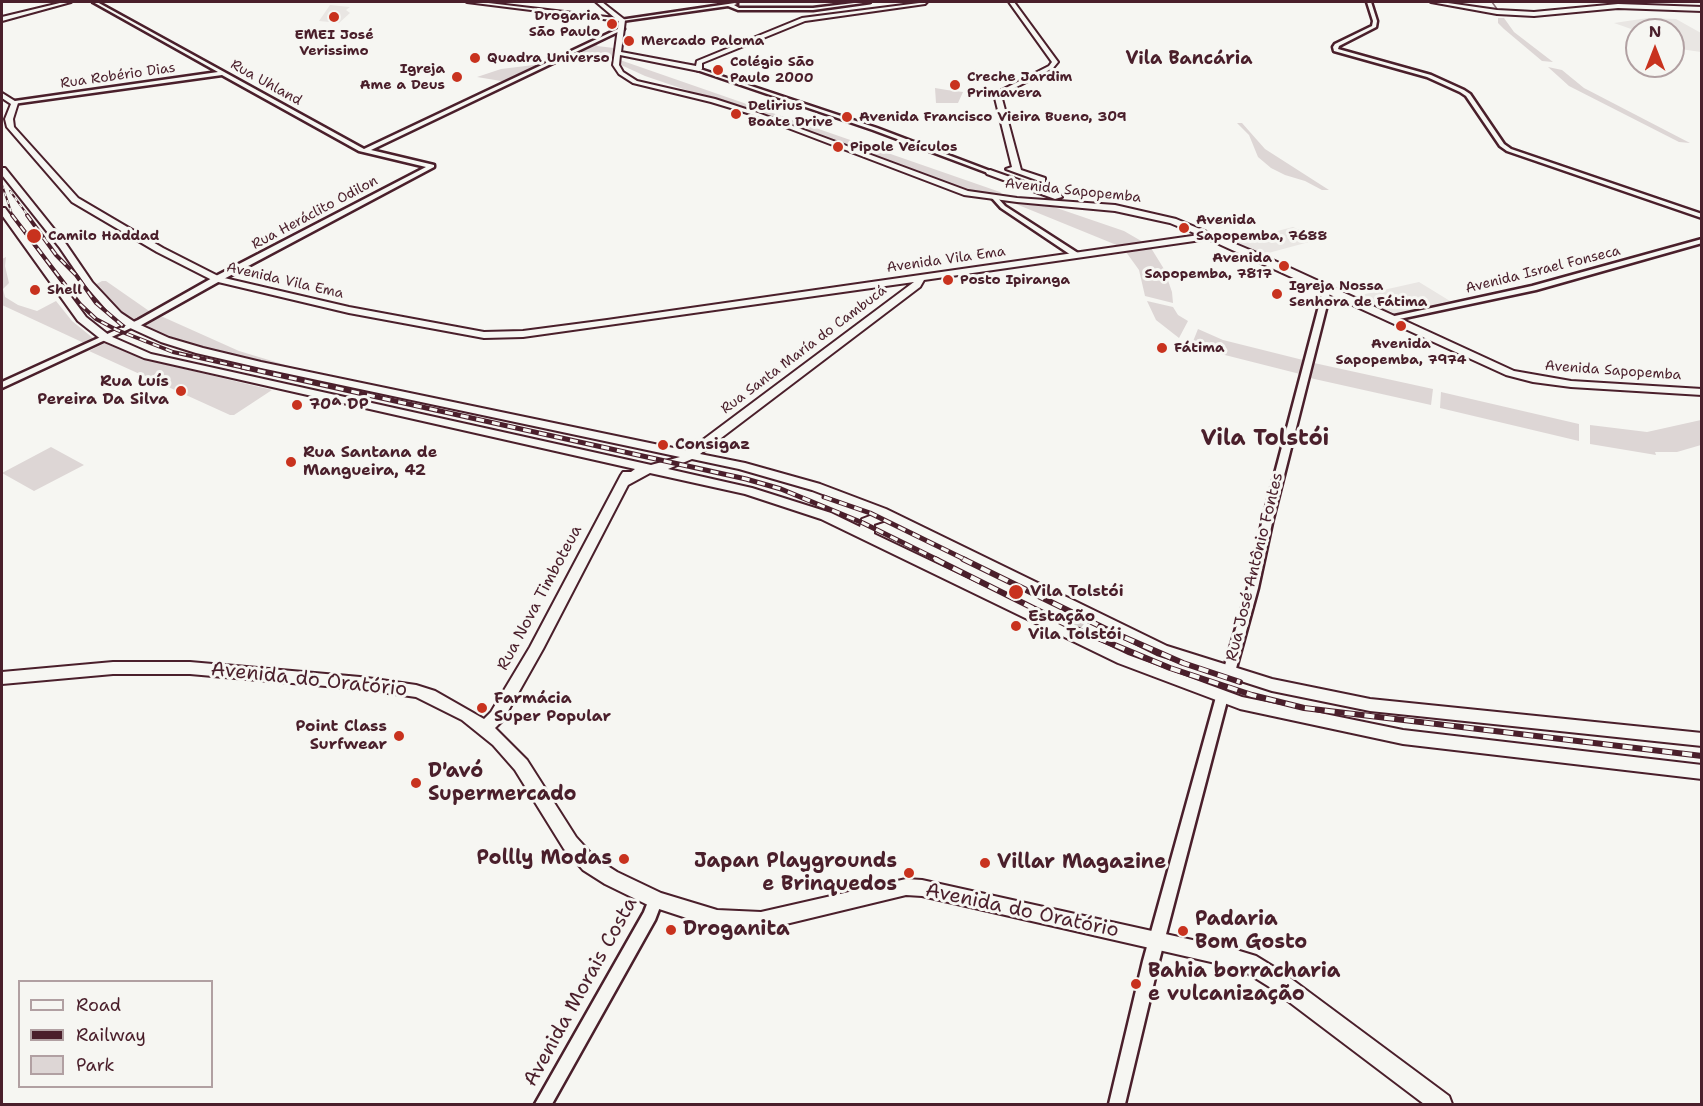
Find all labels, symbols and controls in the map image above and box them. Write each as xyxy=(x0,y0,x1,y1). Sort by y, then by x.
place label: Drogaria São Paulo xyxy=(529,8,600,40)
marker: EMEI José Verissimo xyxy=(327,10,341,24)
marker: Drogaria São Paulo xyxy=(605,17,619,31)
north arrow xyxy=(1625,18,1685,78)
text: N xyxy=(1649,21,1661,42)
place label: EMEI José Verissimo xyxy=(294,27,374,60)
place label: Mercado Paloma xyxy=(641,33,764,49)
marker: Mercado Paloma xyxy=(622,34,636,48)
district label: Vila Bancária xyxy=(1126,48,1252,70)
place label: Quadra Universo xyxy=(487,50,610,66)
marker: Quadra Universo xyxy=(468,51,482,65)
place label: Colégio São Paulo 2000 xyxy=(730,54,814,86)
street label: Rua Uhland xyxy=(227,57,305,109)
street label: Rua Robério Dias xyxy=(59,60,177,92)
place label: Igreja Ame a Deus xyxy=(360,61,445,94)
marker: Colégio São Paulo 2000 xyxy=(711,63,725,77)
place label: Creche Jardim Primavera xyxy=(967,69,1072,102)
marker: Igreja Ame a Deus xyxy=(450,70,464,84)
marker: Creche Jardim Primavera xyxy=(948,78,962,92)
place label: Delirius Boate Drive xyxy=(748,98,833,130)
marker: Delirius Boate Drive xyxy=(729,107,743,121)
place label: Avenida Francisco Vieira Bueno, 309 xyxy=(859,109,1127,125)
marker: Avenida Francisco Vieira Bueno, 309 xyxy=(840,110,854,124)
place label: Pipole Veículos xyxy=(850,139,957,155)
marker: Pipole Veículos xyxy=(831,140,845,154)
street label: Rua Heráclito Odilon xyxy=(249,173,381,253)
street label: Avenida Sapopemba xyxy=(1004,175,1142,207)
place label: Avenida Sapopemba, 7688 xyxy=(1196,212,1327,244)
marker: Avenida Sapopemba, 7688 xyxy=(1177,221,1191,235)
marker: Camilo Haddad xyxy=(25,227,43,245)
place label: Camilo Haddad xyxy=(48,228,159,244)
street label: Avenida Vila Ema xyxy=(886,243,1006,277)
street label: Avenida Israel Fonseca xyxy=(1464,243,1622,297)
place label: Avenida Sapopemba, 7817 xyxy=(1145,250,1272,282)
street label: Avenida Vila Ema xyxy=(225,259,345,303)
marker: Avenida Sapopemba, 7817 xyxy=(1277,259,1291,273)
place label: Posto Ipiranga xyxy=(960,272,1070,288)
marker: Posto Ipiranga xyxy=(941,273,955,287)
place label: Igreja Nossa Senhora de Fátima xyxy=(1289,278,1427,310)
place label: Shell xyxy=(47,282,82,298)
street label: Rua Santa María do Cambucá xyxy=(718,282,890,418)
marker: Shell xyxy=(28,283,42,297)
marker: Igreja Nossa Senhora de Fátima xyxy=(1270,287,1284,301)
marker: Avenida Sapopemba, 7974 xyxy=(1394,319,1408,333)
place label: Avenida Sapopemba, 7974 xyxy=(1336,336,1466,368)
place label: Fátima xyxy=(1174,340,1225,356)
marker: Fátima xyxy=(1155,341,1169,355)
street label: Avenida Sapopemba xyxy=(1544,358,1682,384)
place label: Rua Luís Pereira Da Silva xyxy=(37,372,169,410)
marker: Rua Luís Pereira Da Silva xyxy=(174,384,188,398)
place label: 70ª DP xyxy=(309,395,369,415)
marker: 70ª DP xyxy=(290,398,304,412)
district label: Vila Tolstói xyxy=(1201,426,1329,452)
place label: Consigaz xyxy=(675,435,750,455)
marker: Consigaz xyxy=(656,438,670,452)
place label: Rua Santana de Mangueira, 42 xyxy=(303,443,437,481)
marker: Rua Santana de Mangueira, 42 xyxy=(284,455,298,469)
street label: Rua José Antônio Fontes xyxy=(1222,471,1288,663)
street label: Rua Nova Timboteua xyxy=(494,522,586,674)
place label: Vila Tolstói xyxy=(1030,582,1124,602)
marker: Vila Tolstói xyxy=(1007,583,1025,601)
place label: Estação Vila Tolstói xyxy=(1028,607,1122,645)
marker: Estação Vila Tolstói xyxy=(1009,619,1023,633)
street label: Avenida do Oratório xyxy=(210,658,408,702)
place label: Farmácia Super Popular xyxy=(494,689,611,727)
marker: Farmácia Super Popular xyxy=(475,701,489,715)
place label: Point Class Surfwear xyxy=(295,717,387,755)
marker: Point Class Surfwear xyxy=(392,729,406,743)
place label: D'avó Supermercado xyxy=(428,760,577,807)
marker: D'avó Supermercado xyxy=(409,776,423,790)
place label: Pollly Modas xyxy=(477,847,612,871)
place label: Japan Playgrounds e Brinquedos xyxy=(694,850,897,897)
place label: Villar Magazine xyxy=(997,851,1166,875)
marker: Pollly Modas xyxy=(617,852,631,866)
marker: Villar Magazine xyxy=(978,856,992,870)
marker: Japan Playgrounds e Brinquedos xyxy=(902,866,916,880)
street label: Avenida do Oratório xyxy=(923,879,1121,943)
street label: Avenida Morais Costa xyxy=(519,893,643,1091)
place label: Padaria Bom Gosto xyxy=(1195,908,1307,955)
place label: Droganita xyxy=(683,918,790,942)
marker: Droganita xyxy=(664,923,678,937)
marker: Padaria Bom Gosto xyxy=(1176,924,1190,938)
place label: Bahia borracharia e vulcanização xyxy=(1148,960,1341,1007)
marker: Bahia borracharia e vulcanização xyxy=(1129,977,1143,991)
legend xyxy=(18,980,213,1088)
text: Road xyxy=(76,993,121,1017)
text: Railway xyxy=(76,1023,146,1047)
text: Park xyxy=(76,1053,115,1077)

